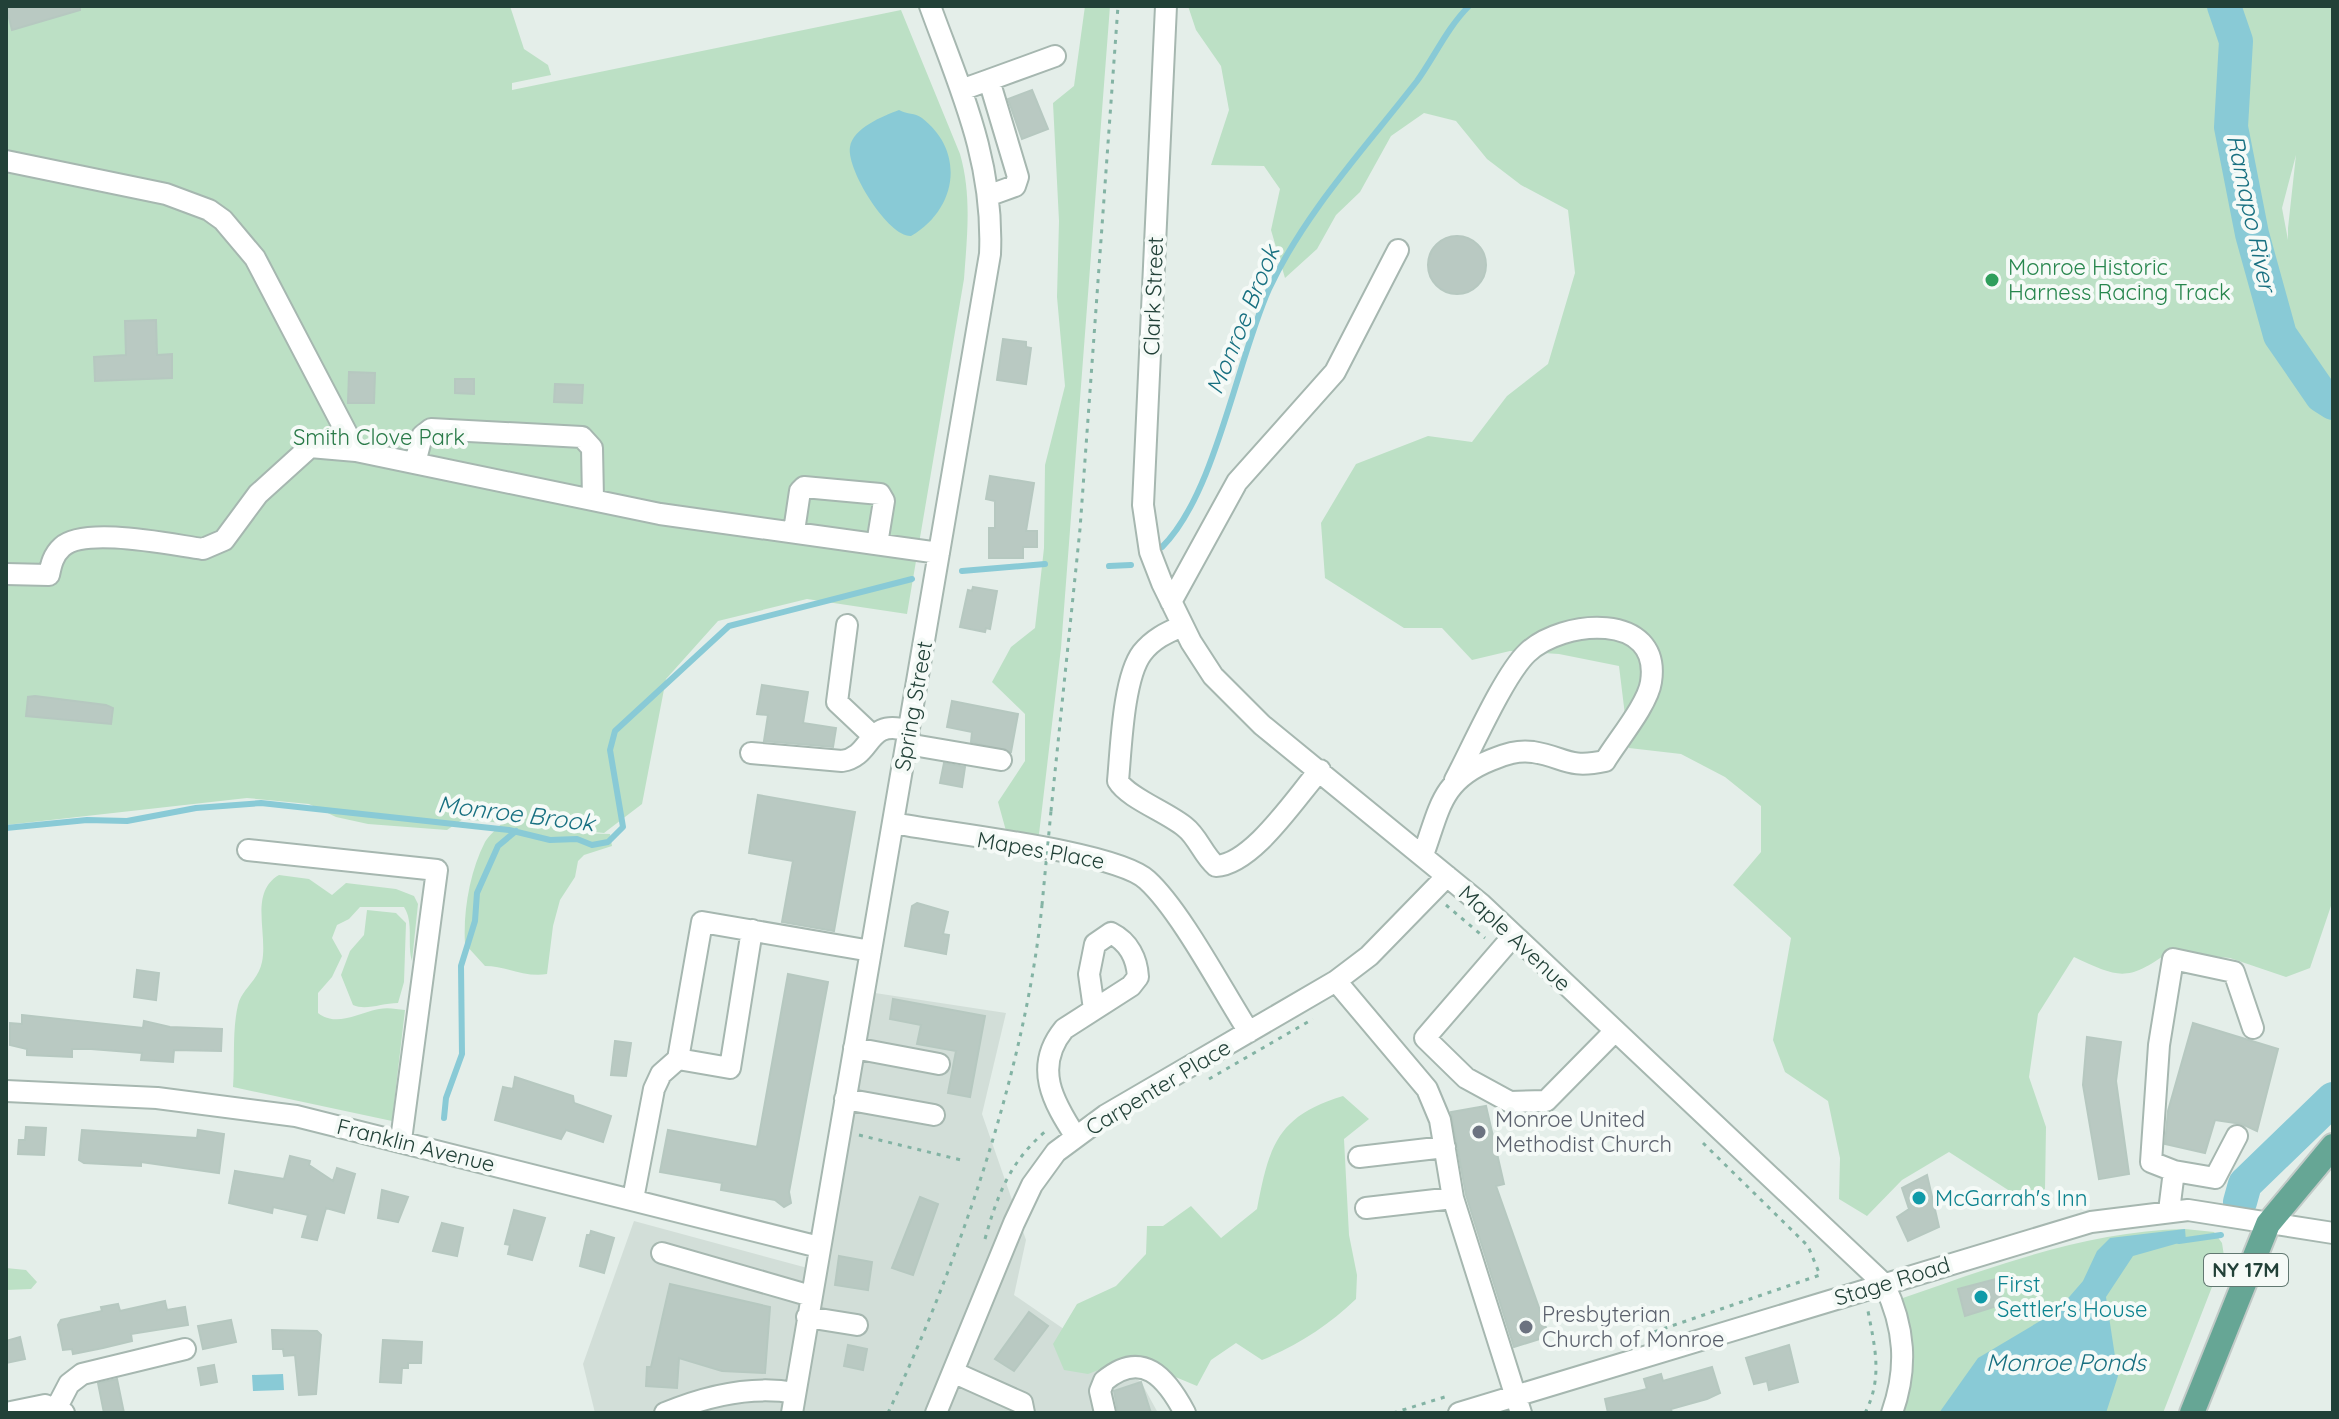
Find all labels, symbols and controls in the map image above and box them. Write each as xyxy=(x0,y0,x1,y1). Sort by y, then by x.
water label: Ramapo River xyxy=(2221,132,2284,297)
street label: Clark Street xyxy=(1137,236,1169,356)
water label: Monroe Brook xyxy=(1199,239,1286,398)
place label: Monroe Historic Harness Racing Track xyxy=(2008,253,2231,306)
marker: Monroe Historic Harness Racing Track xyxy=(1983,271,2001,289)
park label: Smith Clove Park xyxy=(293,423,465,451)
street label: Spring Street xyxy=(888,639,938,773)
water label: Monroe Brook xyxy=(436,789,598,838)
street label: Mapes Place xyxy=(975,825,1107,875)
street label: Maple Avenue xyxy=(1453,879,1577,997)
street label: Carpenter Place xyxy=(1080,1033,1236,1141)
place label: Monroe United Methodist Church xyxy=(1495,1105,1672,1158)
street label: Franklin Avenue xyxy=(334,1112,498,1178)
marker: Monroe United Methodist Church xyxy=(1470,1123,1488,1141)
place label: McGarrah's Inn xyxy=(1935,1184,2088,1212)
marker: McGarrah's Inn xyxy=(1910,1189,1928,1207)
street label: Stage Road xyxy=(1831,1250,1953,1312)
road number: NY 17M xyxy=(2204,1254,2288,1286)
place label: First Settler's House xyxy=(1997,1270,2147,1323)
marker: First Settler's House xyxy=(1972,1288,1990,1306)
place label: Presbyterian Church of Monroe xyxy=(1542,1300,1724,1353)
marker: Presbyterian Church of Monroe xyxy=(1517,1318,1535,1336)
water label: Monroe Ponds xyxy=(1986,1347,2148,1377)

